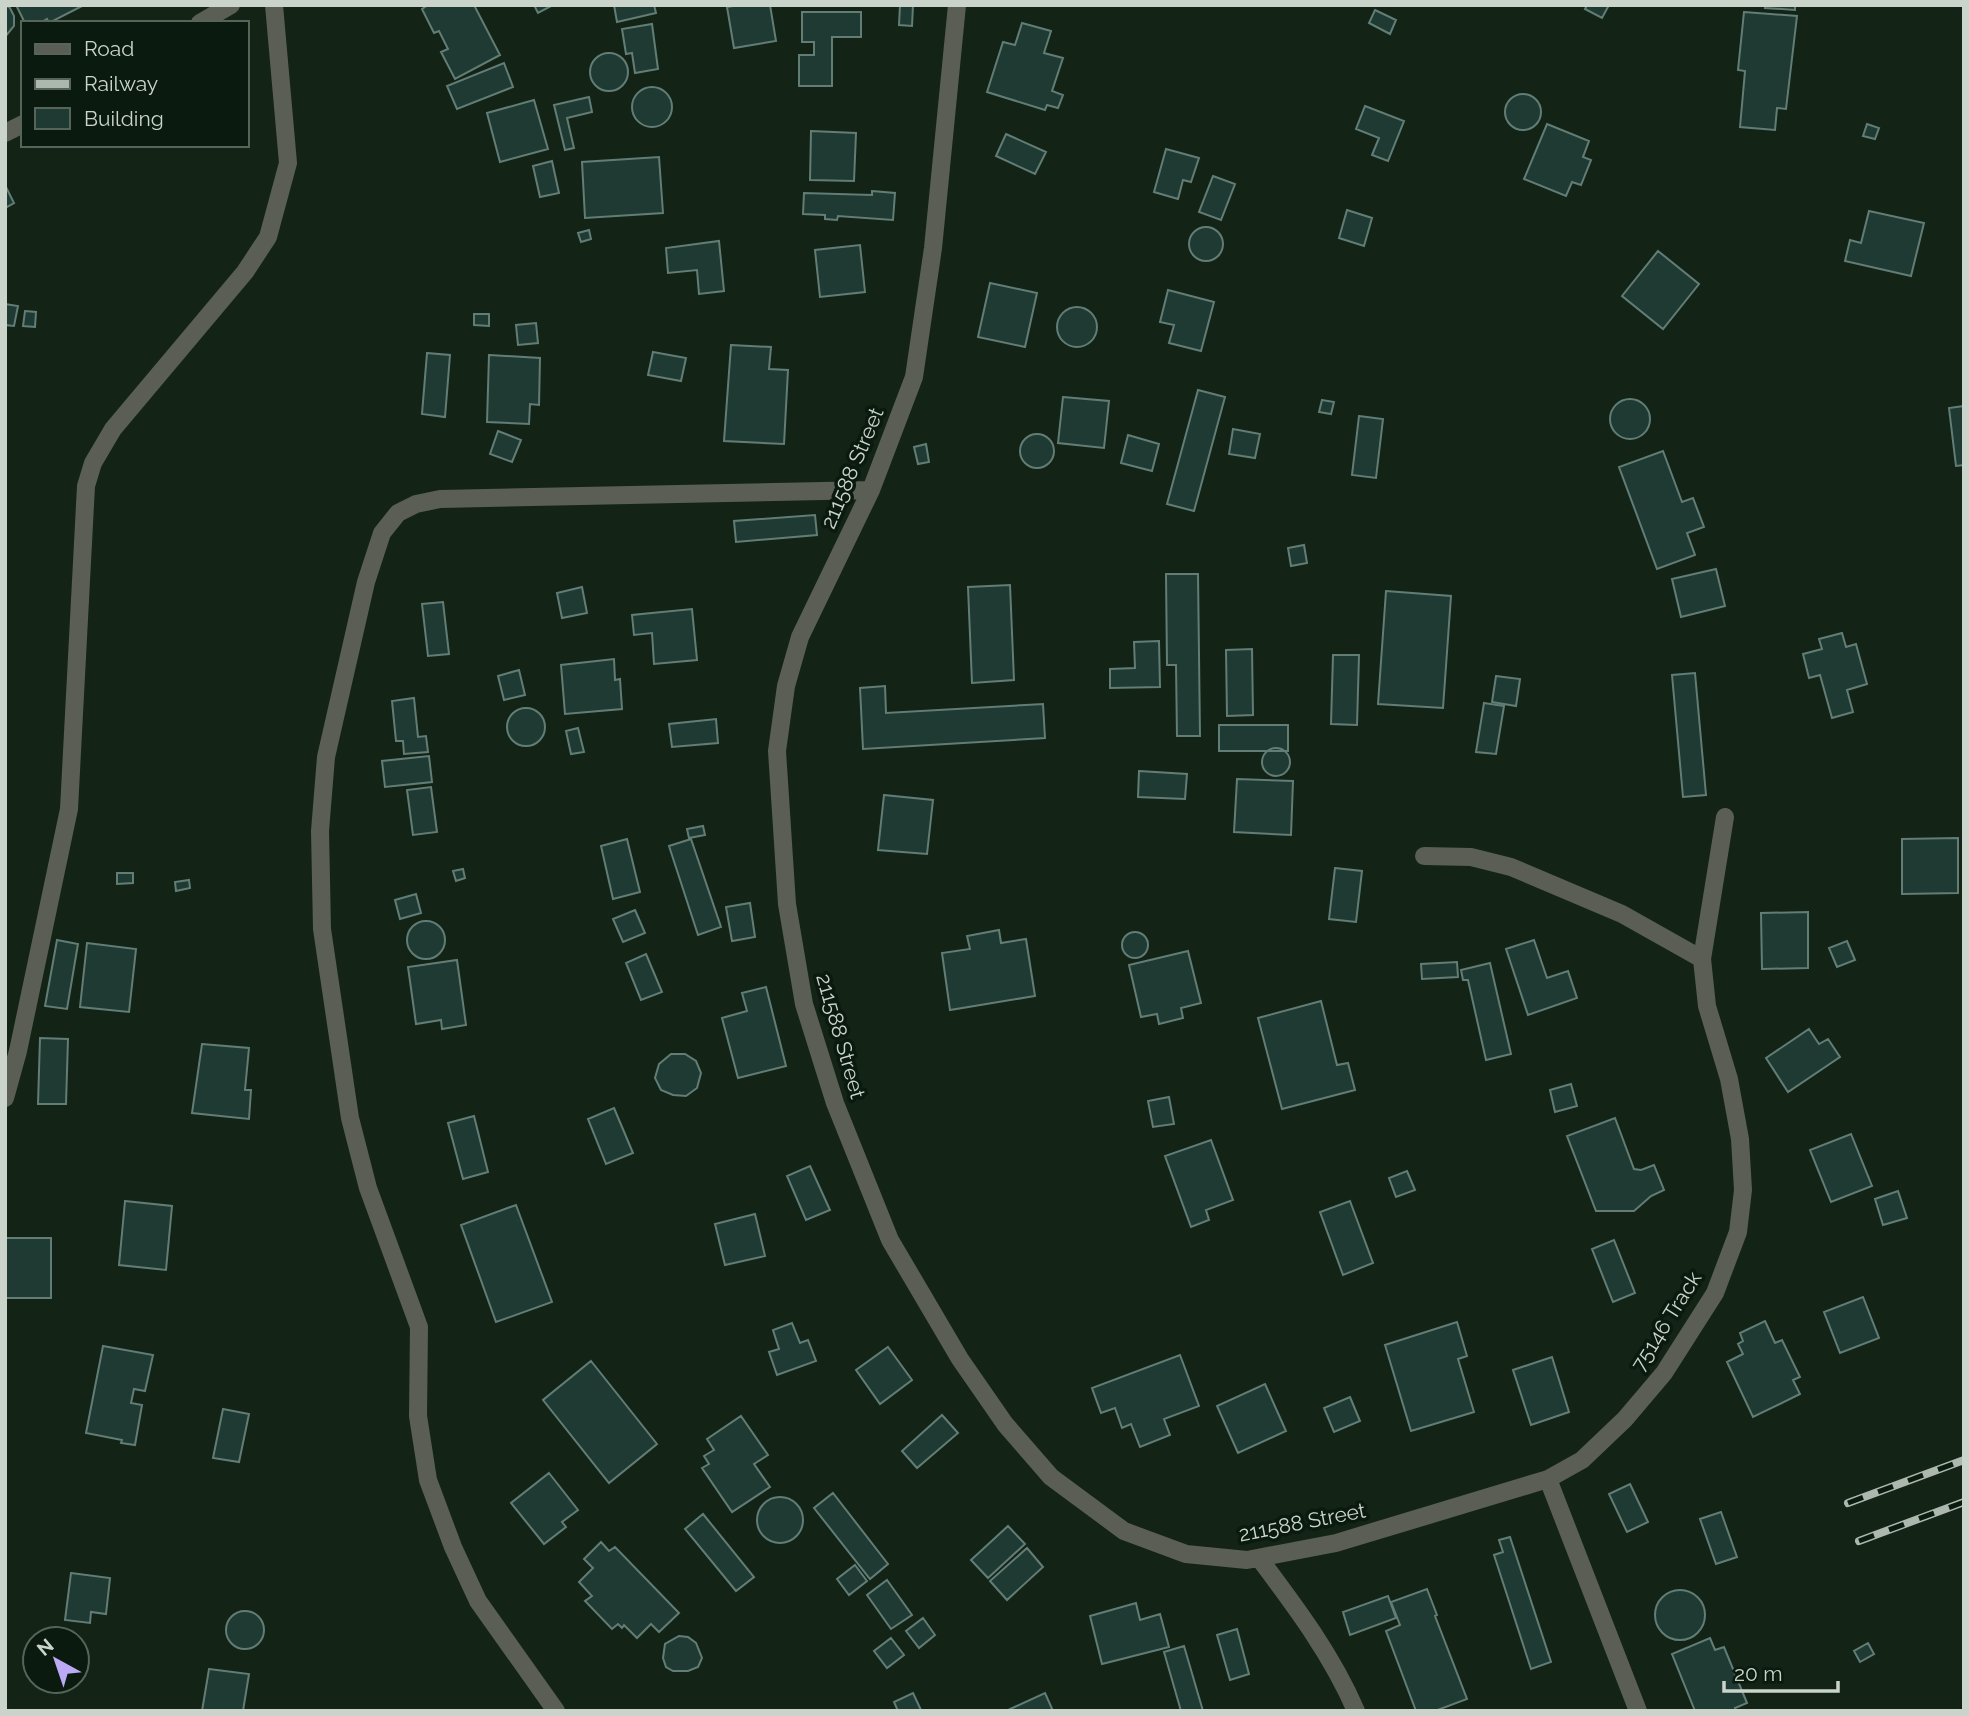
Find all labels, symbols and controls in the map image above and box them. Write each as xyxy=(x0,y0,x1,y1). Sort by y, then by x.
legend xyxy=(21,21,248,147)
text: Road xyxy=(84,36,134,61)
text: Railway xyxy=(84,71,158,96)
text: Building xyxy=(84,106,164,131)
street label: 211588 Street xyxy=(815,404,889,532)
street label: 211588 Street xyxy=(811,971,871,1101)
street label: 75146 Track xyxy=(1626,1267,1706,1375)
street label: 211588 Street xyxy=(1236,1497,1368,1547)
north arrow xyxy=(21,1625,91,1695)
text: N xyxy=(32,1634,58,1660)
scale bar xyxy=(1724,1650,1838,1694)
text: 20 m xyxy=(1734,1661,1782,1686)

